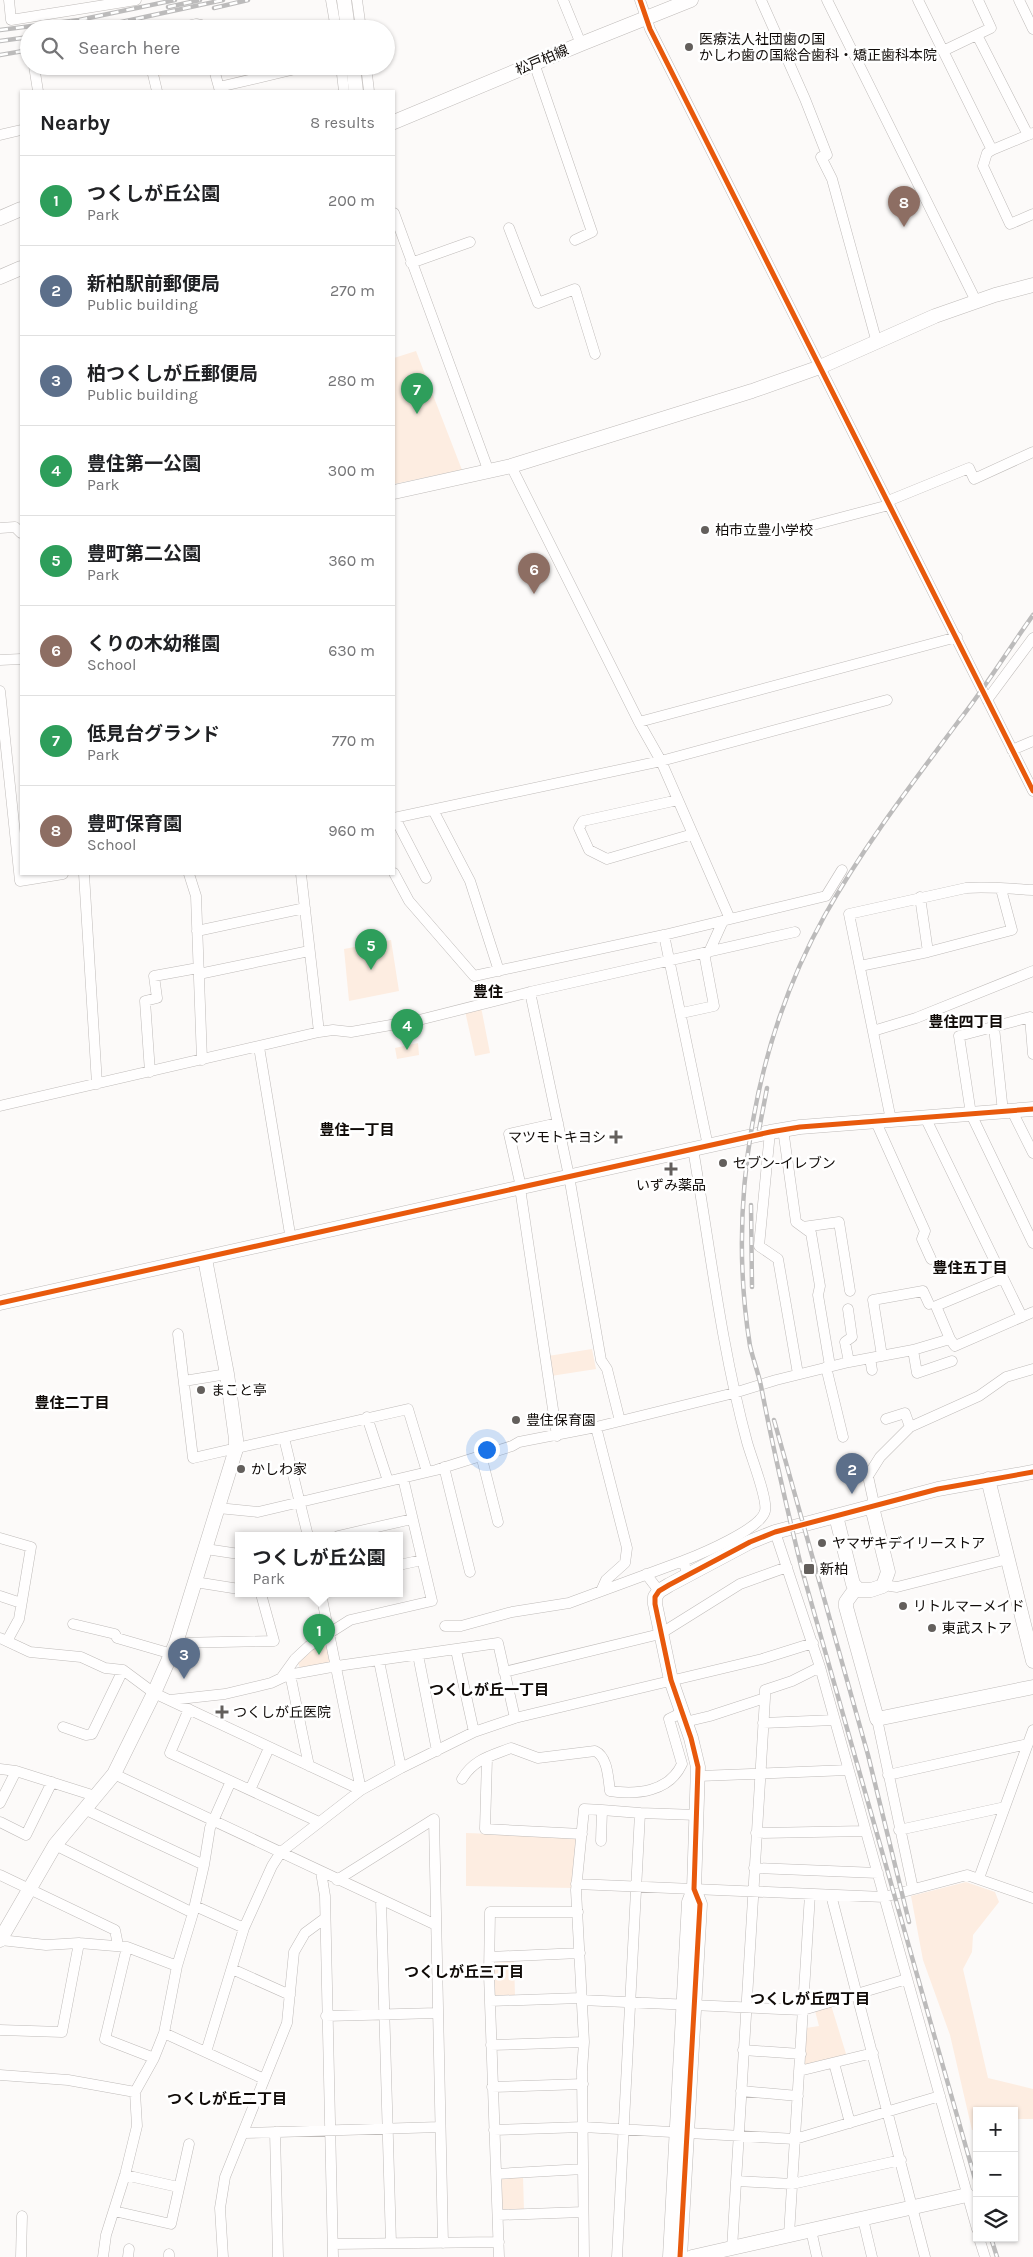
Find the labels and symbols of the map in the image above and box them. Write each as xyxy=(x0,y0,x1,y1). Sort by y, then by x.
place label: 医療法人社団歯の国 かしわ歯の国総合歯科・矯正歯科本院 xyxy=(699,31,937,64)
street label: 松戸柏線 xyxy=(513,41,571,79)
marker: 医療法人社団歯の国 かしわ歯の国総合歯科・矯正歯科本院 xyxy=(683,41,695,53)
pin: 8 xyxy=(888,186,920,227)
pin: 7 xyxy=(401,373,433,414)
place label: 柏市立豊小学校 xyxy=(715,522,813,539)
marker: 柏市立豊小学校 xyxy=(699,524,711,536)
pin: 6 xyxy=(518,553,550,594)
pin: 5 xyxy=(355,929,387,970)
district label: 豊住 xyxy=(473,983,503,1001)
pin: 4 xyxy=(391,1009,423,1050)
district label: 豊住四丁目 xyxy=(928,1013,1004,1031)
district label: 豊住一丁目 xyxy=(319,1121,395,1139)
place label: マツモトキヨシ xyxy=(508,1129,606,1146)
marker: マツモトキヨシ xyxy=(610,1131,622,1143)
place label: セブン-イレブン xyxy=(733,1155,836,1172)
marker: セブン-イレブン xyxy=(717,1157,729,1169)
marker: いずみ薬品 xyxy=(665,1163,677,1175)
place label: いずみ薬品 xyxy=(636,1177,706,1194)
district label: 豊住五丁目 xyxy=(932,1259,1008,1277)
place label: まこと亭 xyxy=(211,1382,267,1399)
marker: まこと亭 xyxy=(195,1384,207,1396)
district label: 豊住二丁目 xyxy=(34,1394,110,1412)
place label: 豊住保育園 xyxy=(526,1412,596,1429)
marker: 豊住保育園 xyxy=(510,1414,522,1426)
your location xyxy=(474,1437,500,1463)
pin: 2 xyxy=(836,1453,868,1494)
place label: かしわ家 xyxy=(251,1461,307,1478)
marker: かしわ家 xyxy=(235,1463,247,1475)
place label: ヤマザキデイリーストア xyxy=(832,1535,985,1552)
marker: ヤマザキデイリーストア xyxy=(816,1537,828,1549)
place label: 新柏 xyxy=(820,1561,848,1578)
marker: 新柏 xyxy=(802,1562,816,1576)
place label: リトルマーメイド xyxy=(913,1598,1024,1615)
marker: リトルマーメイド xyxy=(897,1600,909,1612)
pin: 1 xyxy=(303,1614,335,1655)
place label: 東武ストア xyxy=(942,1620,1012,1637)
marker: 東武ストア xyxy=(926,1622,938,1634)
pin: 3 xyxy=(168,1638,200,1679)
district label: つくしが丘一丁目 xyxy=(429,1681,549,1699)
place label: つくしが丘医院 xyxy=(233,1704,331,1721)
marker: つくしが丘医院 xyxy=(215,1705,229,1719)
district label: つくしが丘三丁目 xyxy=(404,1963,524,1981)
district label: つくしが丘四丁目 xyxy=(750,1990,870,2008)
district label: つくしが丘二丁目 xyxy=(167,2090,287,2108)

